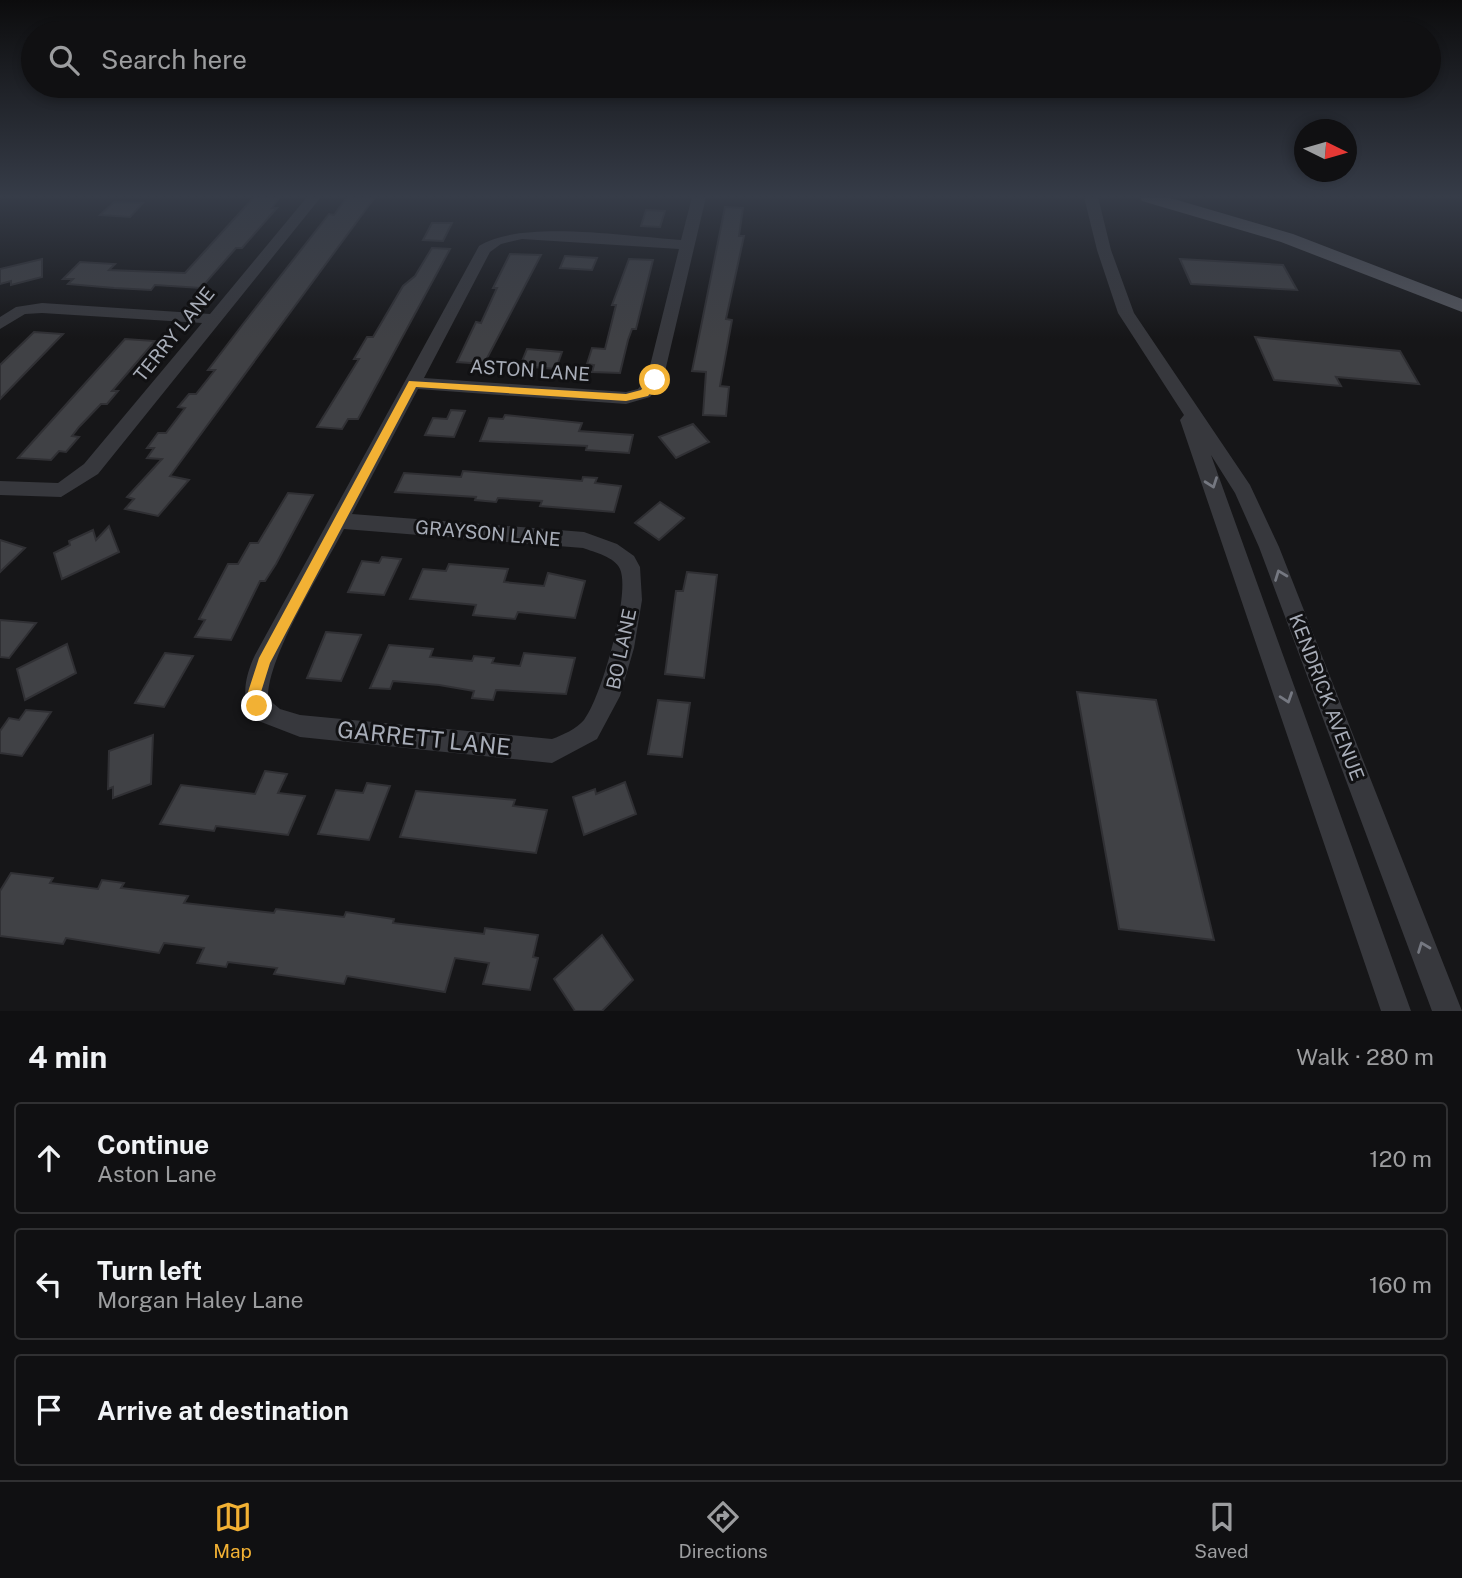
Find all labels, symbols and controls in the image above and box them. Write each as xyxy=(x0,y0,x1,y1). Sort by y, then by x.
search box xyxy=(21,21,1441,98)
icon: search xyxy=(45,41,83,79)
text: Search here xyxy=(101,44,247,75)
north arrow xyxy=(1294,119,1357,182)
street label: TERRY LANE xyxy=(129,282,219,386)
street label: ASTON LANE xyxy=(469,355,591,385)
route start xyxy=(639,364,670,395)
one-way arrow xyxy=(1204,477,1218,489)
street label: GRAYSON LANE xyxy=(414,516,562,550)
one-way arrow xyxy=(1274,569,1288,581)
street label: BO LANE xyxy=(602,607,640,691)
street label: KENDRICK AVENUE xyxy=(1285,611,1369,783)
route end xyxy=(241,690,272,721)
one-way arrow xyxy=(1279,691,1293,704)
street label: GARRETT LANE xyxy=(336,715,512,761)
one-way arrow xyxy=(1417,942,1431,954)
text: 4 min xyxy=(28,1039,107,1075)
text: Walk · 280 m xyxy=(1296,1043,1434,1070)
text: Continue xyxy=(97,1129,209,1160)
icon: ahead xyxy=(30,1139,68,1177)
text: 120 m xyxy=(1369,1145,1432,1172)
text: Aston Lane xyxy=(97,1160,217,1187)
text: Turn left xyxy=(97,1255,202,1286)
icon: left xyxy=(30,1265,68,1303)
text: 160 m xyxy=(1369,1271,1432,1298)
text: Morgan Haley Lane xyxy=(97,1286,304,1313)
icon: arrive xyxy=(30,1391,68,1429)
text: Arrive at destination xyxy=(97,1395,349,1426)
tab: Map xyxy=(213,1498,252,1562)
tab: Directions xyxy=(678,1498,768,1562)
tab: Saved xyxy=(1194,1498,1249,1562)

